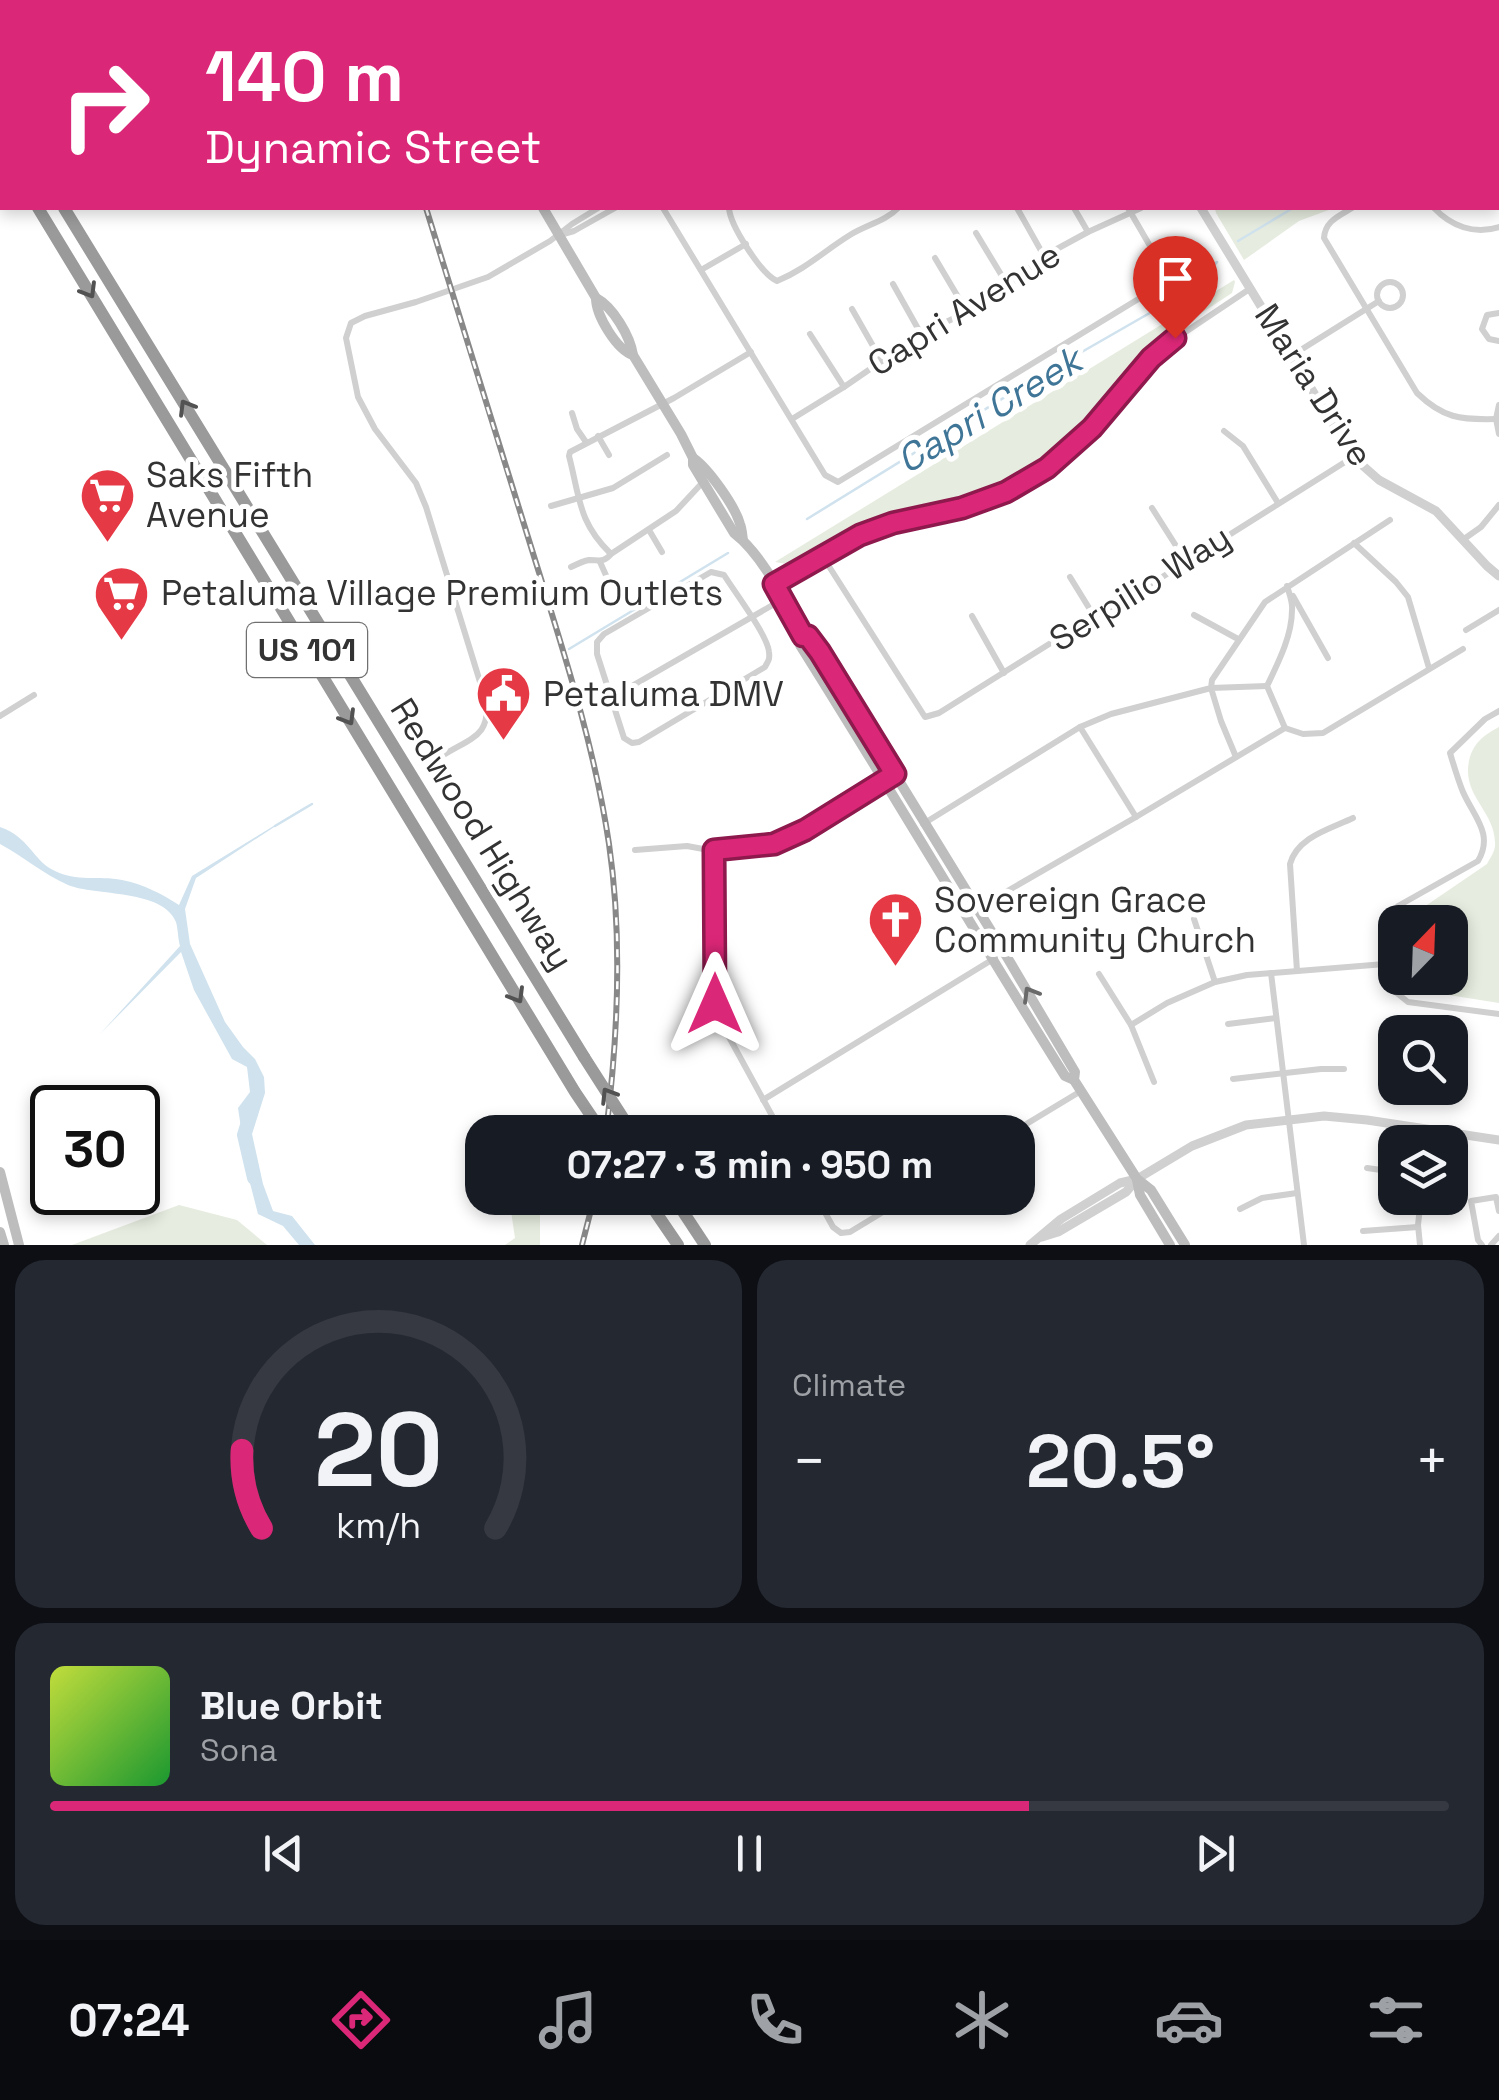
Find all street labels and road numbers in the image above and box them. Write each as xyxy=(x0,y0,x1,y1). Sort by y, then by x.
street label: Capri Avenue xyxy=(859,232,1069,386)
street label: Maria Drive xyxy=(1245,295,1383,475)
street label: Serpilio Way xyxy=(1041,515,1239,661)
road number: US 101 xyxy=(247,623,367,677)
street label: Redwood Highway xyxy=(381,690,583,978)

